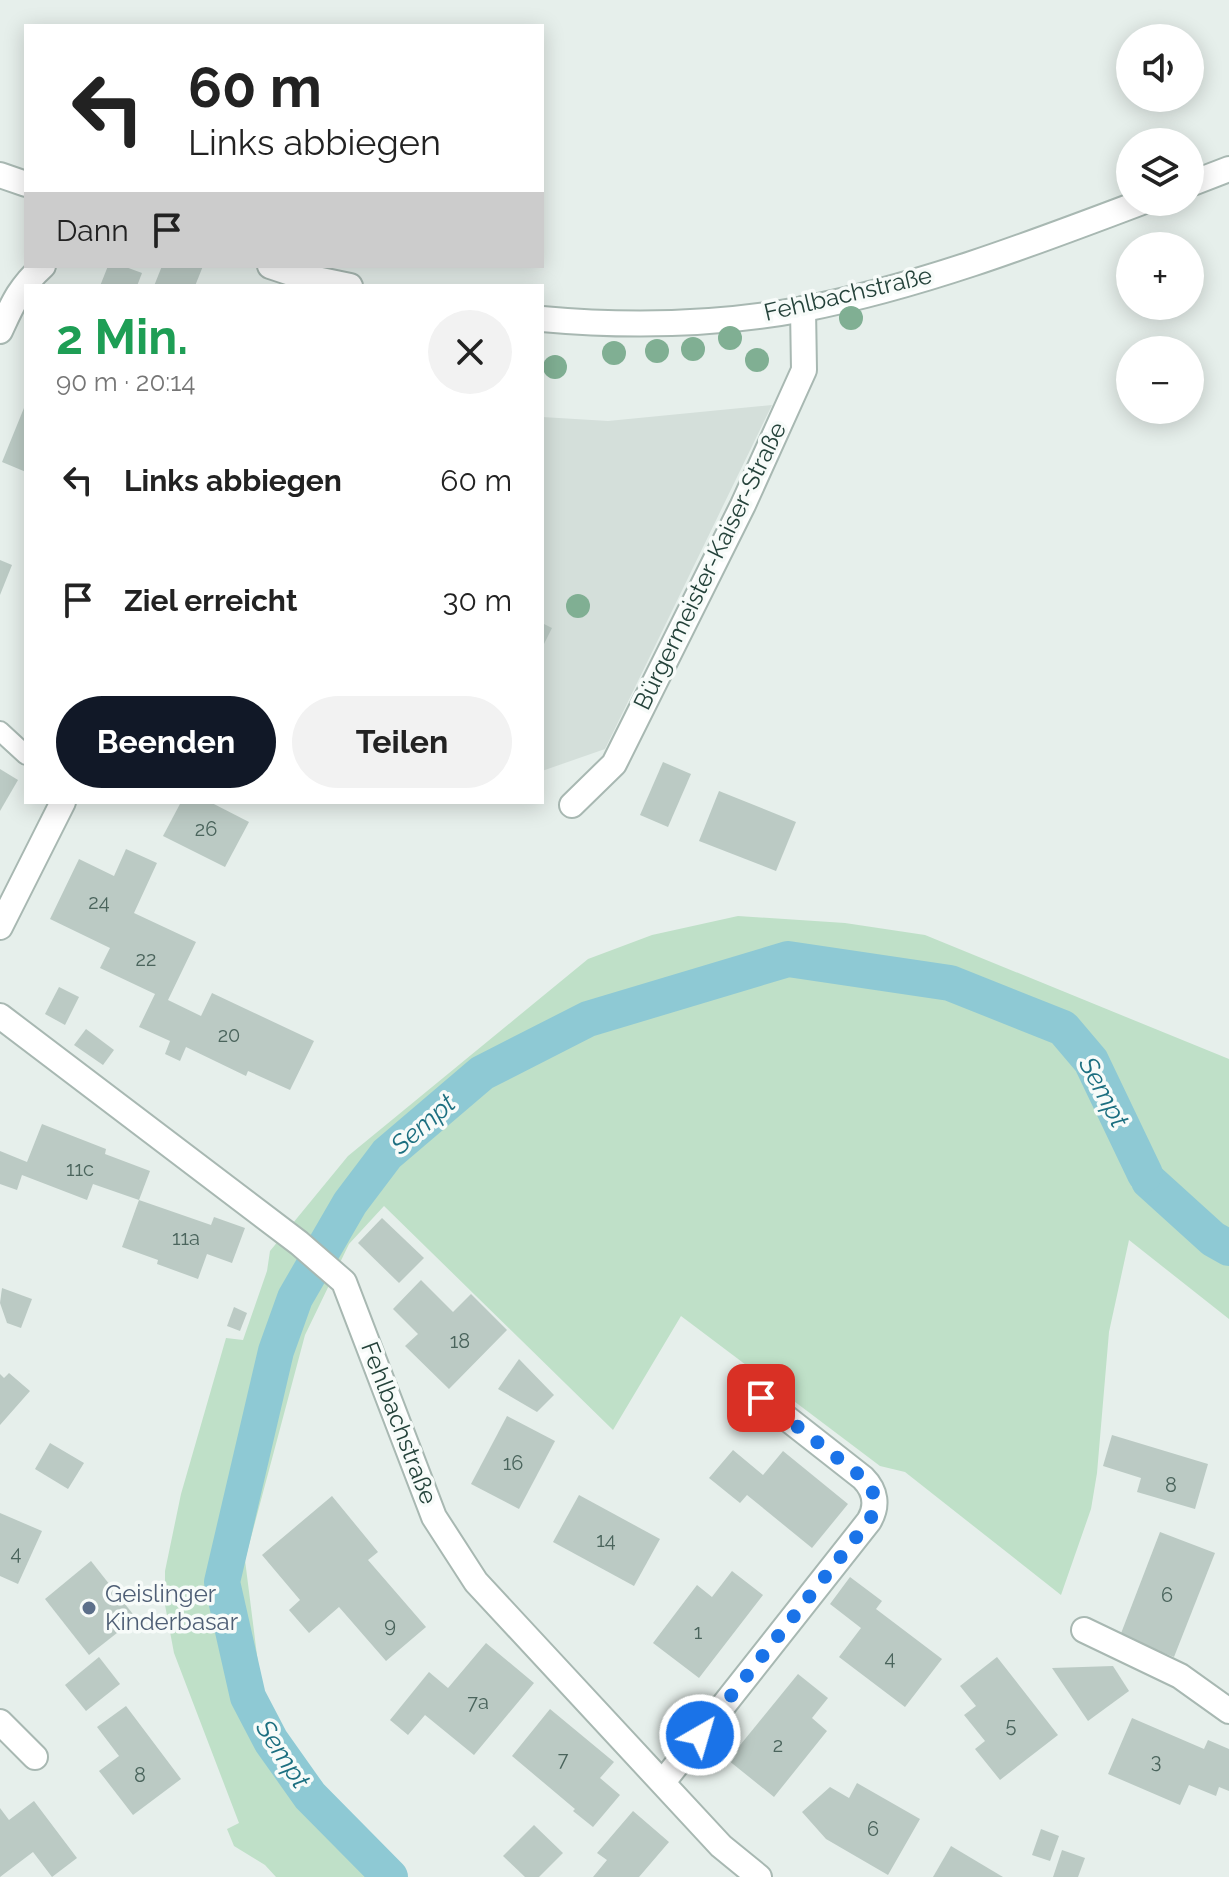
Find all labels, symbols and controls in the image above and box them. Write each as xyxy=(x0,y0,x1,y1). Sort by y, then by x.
map controls xyxy=(1116,24,1204,424)
button: sound xyxy=(1116,24,1204,112)
text: 60 m xyxy=(188,54,322,120)
icon: left xyxy=(56,56,160,160)
text: Links abbiegen xyxy=(188,121,441,163)
button: layers xyxy=(1116,128,1204,216)
icon: arrive xyxy=(145,208,189,252)
text: Dann xyxy=(56,213,129,248)
button: + xyxy=(1116,232,1204,320)
street label: Fehlbachstraße xyxy=(761,260,935,327)
text: 2 Min. xyxy=(56,309,188,365)
button: close xyxy=(428,310,512,394)
button: − xyxy=(1116,336,1204,424)
text: 90 m · 20:14 xyxy=(56,367,196,397)
street label: Bürgermeister-Kaiser-Straße xyxy=(627,417,792,714)
icon: left xyxy=(56,458,100,502)
text: Links abbiegen xyxy=(124,463,342,498)
text: 60 m xyxy=(440,463,512,498)
icon: arrive xyxy=(56,578,100,622)
text: Ziel erreicht xyxy=(124,583,297,618)
text: 30 m xyxy=(442,583,512,618)
button: Beenden xyxy=(56,696,276,788)
button: Teilen xyxy=(292,696,512,788)
house number: 26 xyxy=(195,817,217,841)
house number: 24 xyxy=(88,890,110,914)
house number: 22 xyxy=(136,947,156,971)
house number: 20 xyxy=(218,1023,240,1047)
water label: Sempt xyxy=(1073,1051,1135,1133)
water label: Sempt xyxy=(384,1087,462,1161)
house number: 11c xyxy=(66,1157,94,1181)
house number: 11a xyxy=(172,1226,200,1250)
house number: 18 xyxy=(450,1329,470,1353)
street label: Fehlbachstraße xyxy=(355,1338,444,1508)
pin xyxy=(727,1364,795,1432)
icon: arrive xyxy=(739,1376,783,1420)
house number: 16 xyxy=(503,1451,523,1475)
house number: 8 xyxy=(1165,1473,1177,1497)
house number: 14 xyxy=(596,1528,616,1552)
house number: 4 xyxy=(11,1541,22,1565)
place label: Geislinger Kinderbasar xyxy=(105,1579,239,1636)
house number: 6 xyxy=(1161,1583,1173,1607)
marker: Geislinger Kinderbasar xyxy=(80,1599,98,1617)
house number: 9 xyxy=(384,1613,396,1637)
house number: 1 xyxy=(694,1620,703,1644)
house number: 4 xyxy=(885,1646,896,1670)
house number: 7a xyxy=(467,1690,489,1714)
position arrow xyxy=(658,1693,742,1777)
water label: Sempt xyxy=(249,1713,316,1794)
house number: 5 xyxy=(1006,1713,1017,1737)
house number: 2 xyxy=(773,1733,783,1757)
house number: 7 xyxy=(558,1747,569,1771)
house number: 3 xyxy=(1151,1749,1161,1773)
house number: 8 xyxy=(134,1763,146,1787)
house number: 6 xyxy=(867,1817,879,1841)

